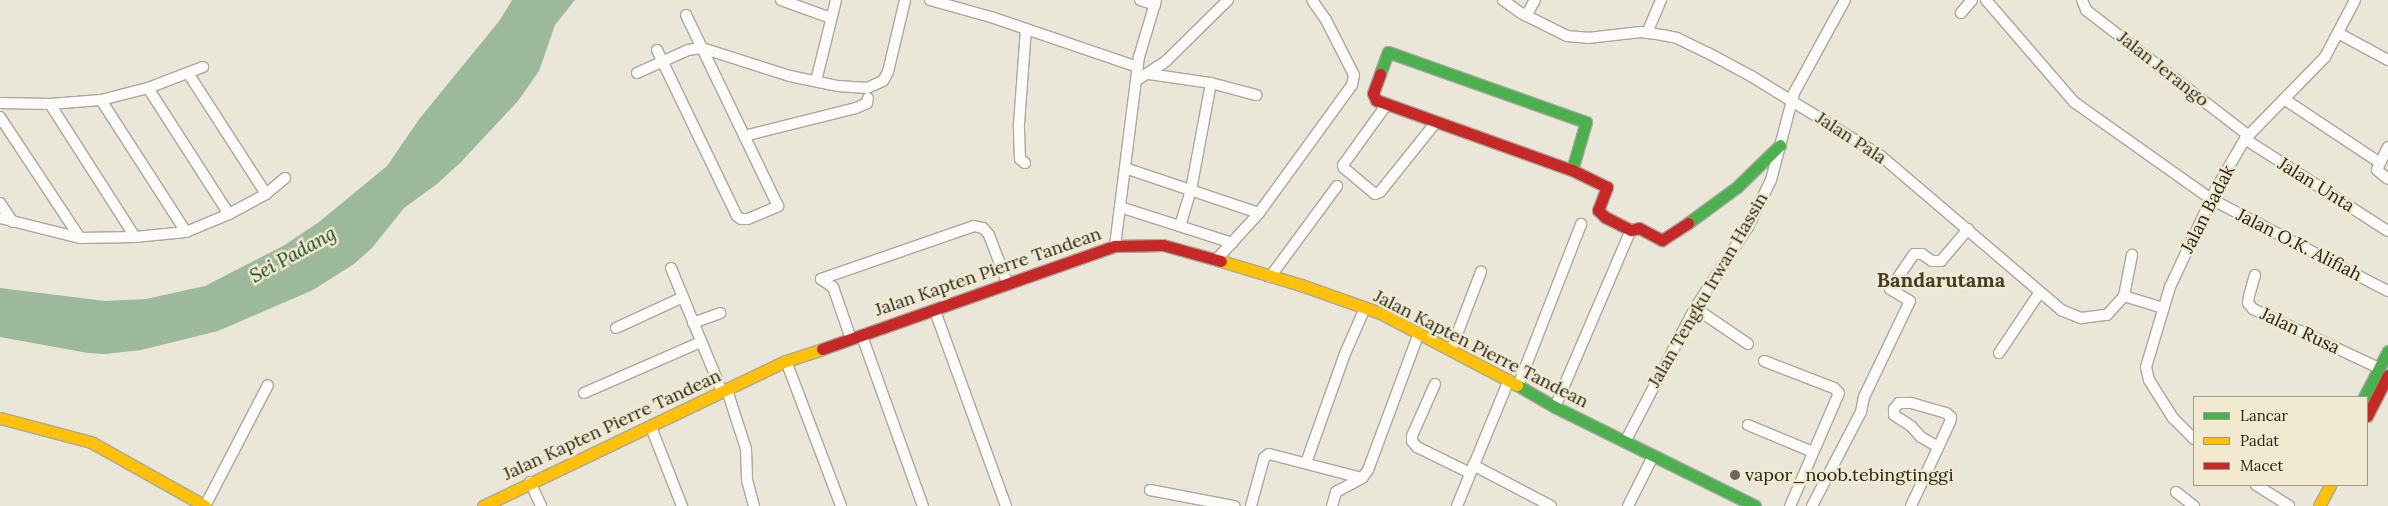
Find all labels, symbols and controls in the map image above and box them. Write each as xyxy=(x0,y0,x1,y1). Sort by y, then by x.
street label: Jalan Jerango xyxy=(2113,27,2213,111)
street label: Jalan Pala xyxy=(1812,107,1890,169)
street label: Jalan Unta xyxy=(2274,153,2358,217)
street label: Jalan Badak xyxy=(2177,161,2239,257)
street label: Jalan Tengku Irwan Hassin xyxy=(1643,189,1773,391)
street label: Jalan O.K. Alifiah xyxy=(2233,204,2365,286)
water label: Sei Padang xyxy=(246,222,340,288)
street label: Jalan Kapten Pierre Tandean xyxy=(872,223,1104,321)
district label: Bandarutama xyxy=(1877,267,2005,291)
street label: Jalan Kapten Pierre Tandean xyxy=(1370,285,1592,413)
street label: Jalan Rusa xyxy=(2257,303,2343,359)
street label: Jalan Kapten Pierre Tandean xyxy=(500,365,724,485)
legend xyxy=(2193,396,2368,486)
text: Lancar xyxy=(2240,406,2288,425)
text: Padat xyxy=(2240,431,2279,450)
text: Macet xyxy=(2240,456,2283,475)
place label: vapor_noob.tebingtinggi xyxy=(1745,464,1954,486)
marker: vapor_noob.tebingtinggi xyxy=(1729,469,1741,481)

